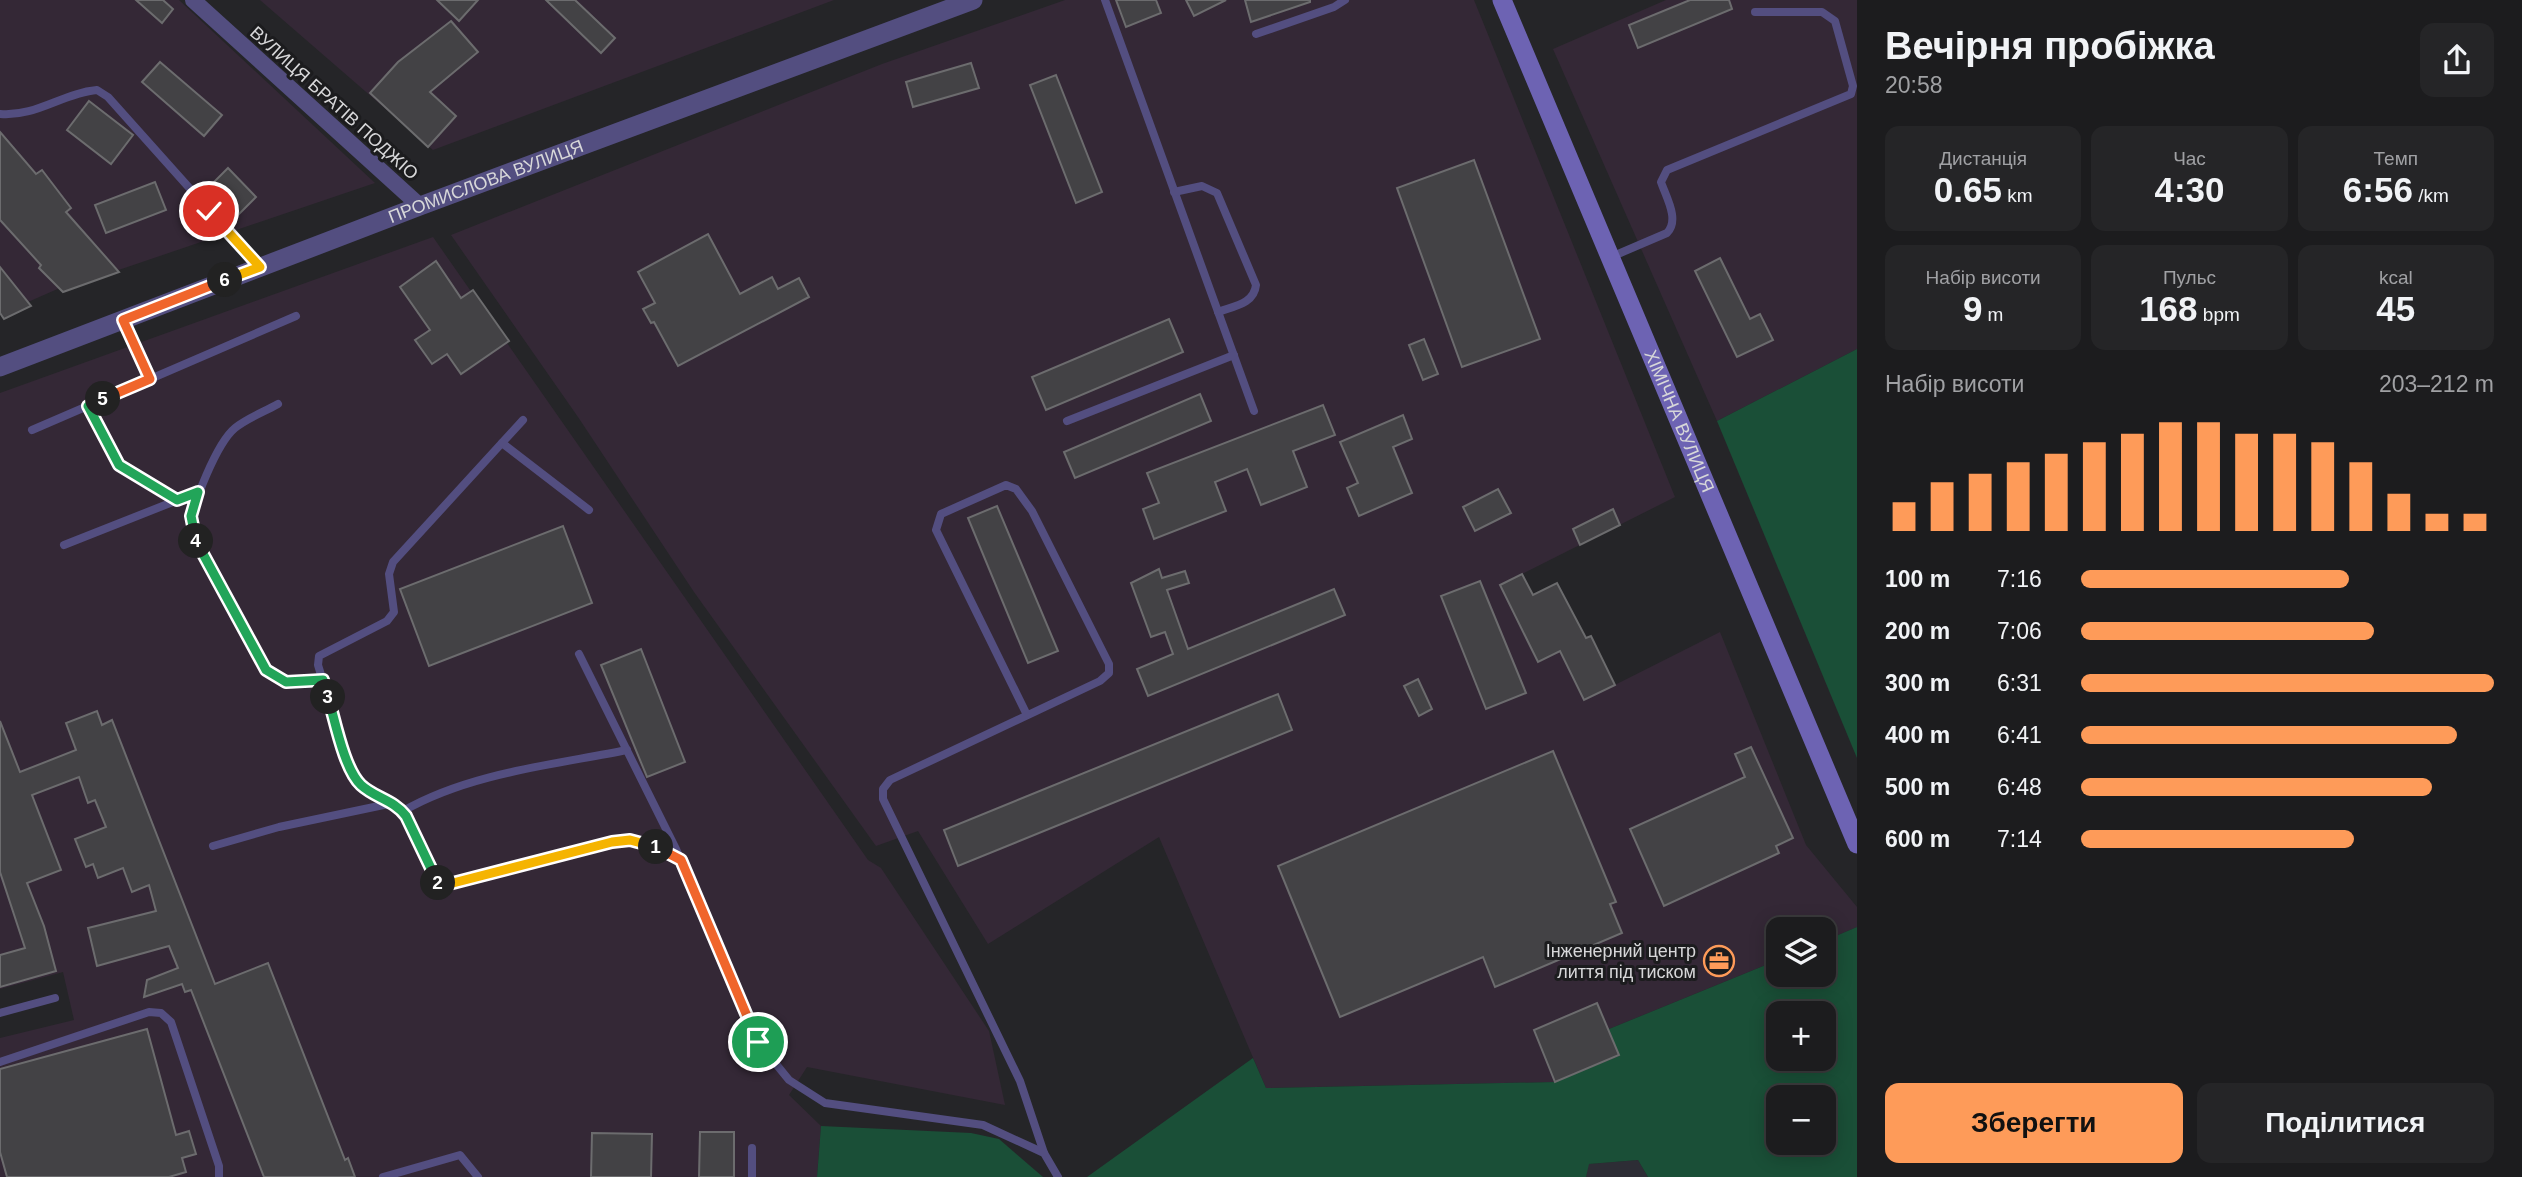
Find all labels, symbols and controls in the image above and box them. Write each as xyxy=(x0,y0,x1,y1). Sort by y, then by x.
street label: ВУЛИЦЯ БРАТІВ ПОДЖІО xyxy=(246,22,422,184)
button: share xyxy=(2420,23,2494,97)
text: Вечірня пробіжка xyxy=(1885,25,2215,67)
text: 20:58 xyxy=(1885,72,1943,98)
street label: ПРОМИСЛОВА ВУЛИЦЯ xyxy=(386,136,586,227)
text: Дистанція xyxy=(1939,148,2027,169)
text: Час xyxy=(2173,148,2206,169)
text: Темп xyxy=(2374,148,2418,169)
text: 0.65 xyxy=(1934,170,2002,209)
text: 4:30 xyxy=(2154,170,2225,209)
text: 6:56 xyxy=(2343,170,2413,209)
pin xyxy=(179,181,239,241)
text: km xyxy=(2002,185,2033,206)
text: /km xyxy=(2413,185,2449,206)
icon: check xyxy=(190,192,228,230)
pin: 6 xyxy=(208,262,243,298)
text: Набір висоти xyxy=(1926,267,2041,288)
text: Пульс xyxy=(2163,267,2216,288)
text: kcal xyxy=(2379,267,2413,288)
text: 6 xyxy=(219,269,230,290)
text: 9 xyxy=(1963,289,1982,328)
text: 168 xyxy=(2139,289,2198,328)
text: 45 xyxy=(2376,289,2415,328)
text: m xyxy=(1982,304,2003,325)
text: bpm xyxy=(2198,304,2240,325)
street label: ХІМІЧНА ВУЛИЦЯ xyxy=(1640,347,1718,495)
text: Набір висоти xyxy=(1885,371,2024,397)
text: 203–212 m xyxy=(2379,371,2494,397)
pin: 5 xyxy=(86,382,120,416)
text: 5 xyxy=(97,388,108,409)
pin: 4 xyxy=(178,524,214,558)
text: 4 xyxy=(190,530,201,551)
text: 100 m xyxy=(1885,566,1950,592)
text: 7:16 xyxy=(1997,566,2042,592)
text: 200 m xyxy=(1885,618,1950,644)
text: 7:06 xyxy=(1997,618,2042,644)
text: 300 m xyxy=(1885,670,1950,696)
text: 6:31 xyxy=(1997,670,2042,696)
pin: 3 xyxy=(310,680,346,714)
text: 3 xyxy=(322,686,333,707)
text: 400 m xyxy=(1885,722,1950,748)
text: 6:41 xyxy=(1997,722,2042,748)
text: 500 m xyxy=(1885,774,1950,800)
text: 6:48 xyxy=(1997,774,2042,800)
text: 600 m xyxy=(1885,826,1950,852)
text: 7:14 xyxy=(1997,826,2042,852)
pin: 1 xyxy=(638,830,674,864)
text: 1 xyxy=(650,836,661,857)
pin: 2 xyxy=(420,866,456,900)
text: 2 xyxy=(432,872,443,893)
map controls xyxy=(1766,917,1836,1155)
button: layers xyxy=(1766,917,1836,987)
place label: Інженерний центр лиття під тиском xyxy=(1546,941,1696,982)
office icon: Інженерний центр лиття під тиском xyxy=(1702,944,1736,978)
button: + xyxy=(1766,1001,1836,1071)
pin xyxy=(728,1012,788,1072)
icon: arrive xyxy=(739,1023,777,1061)
button: Зберегти xyxy=(1885,1083,2183,1163)
button: Поділитися xyxy=(2197,1083,2494,1163)
button: − xyxy=(1766,1085,1836,1155)

